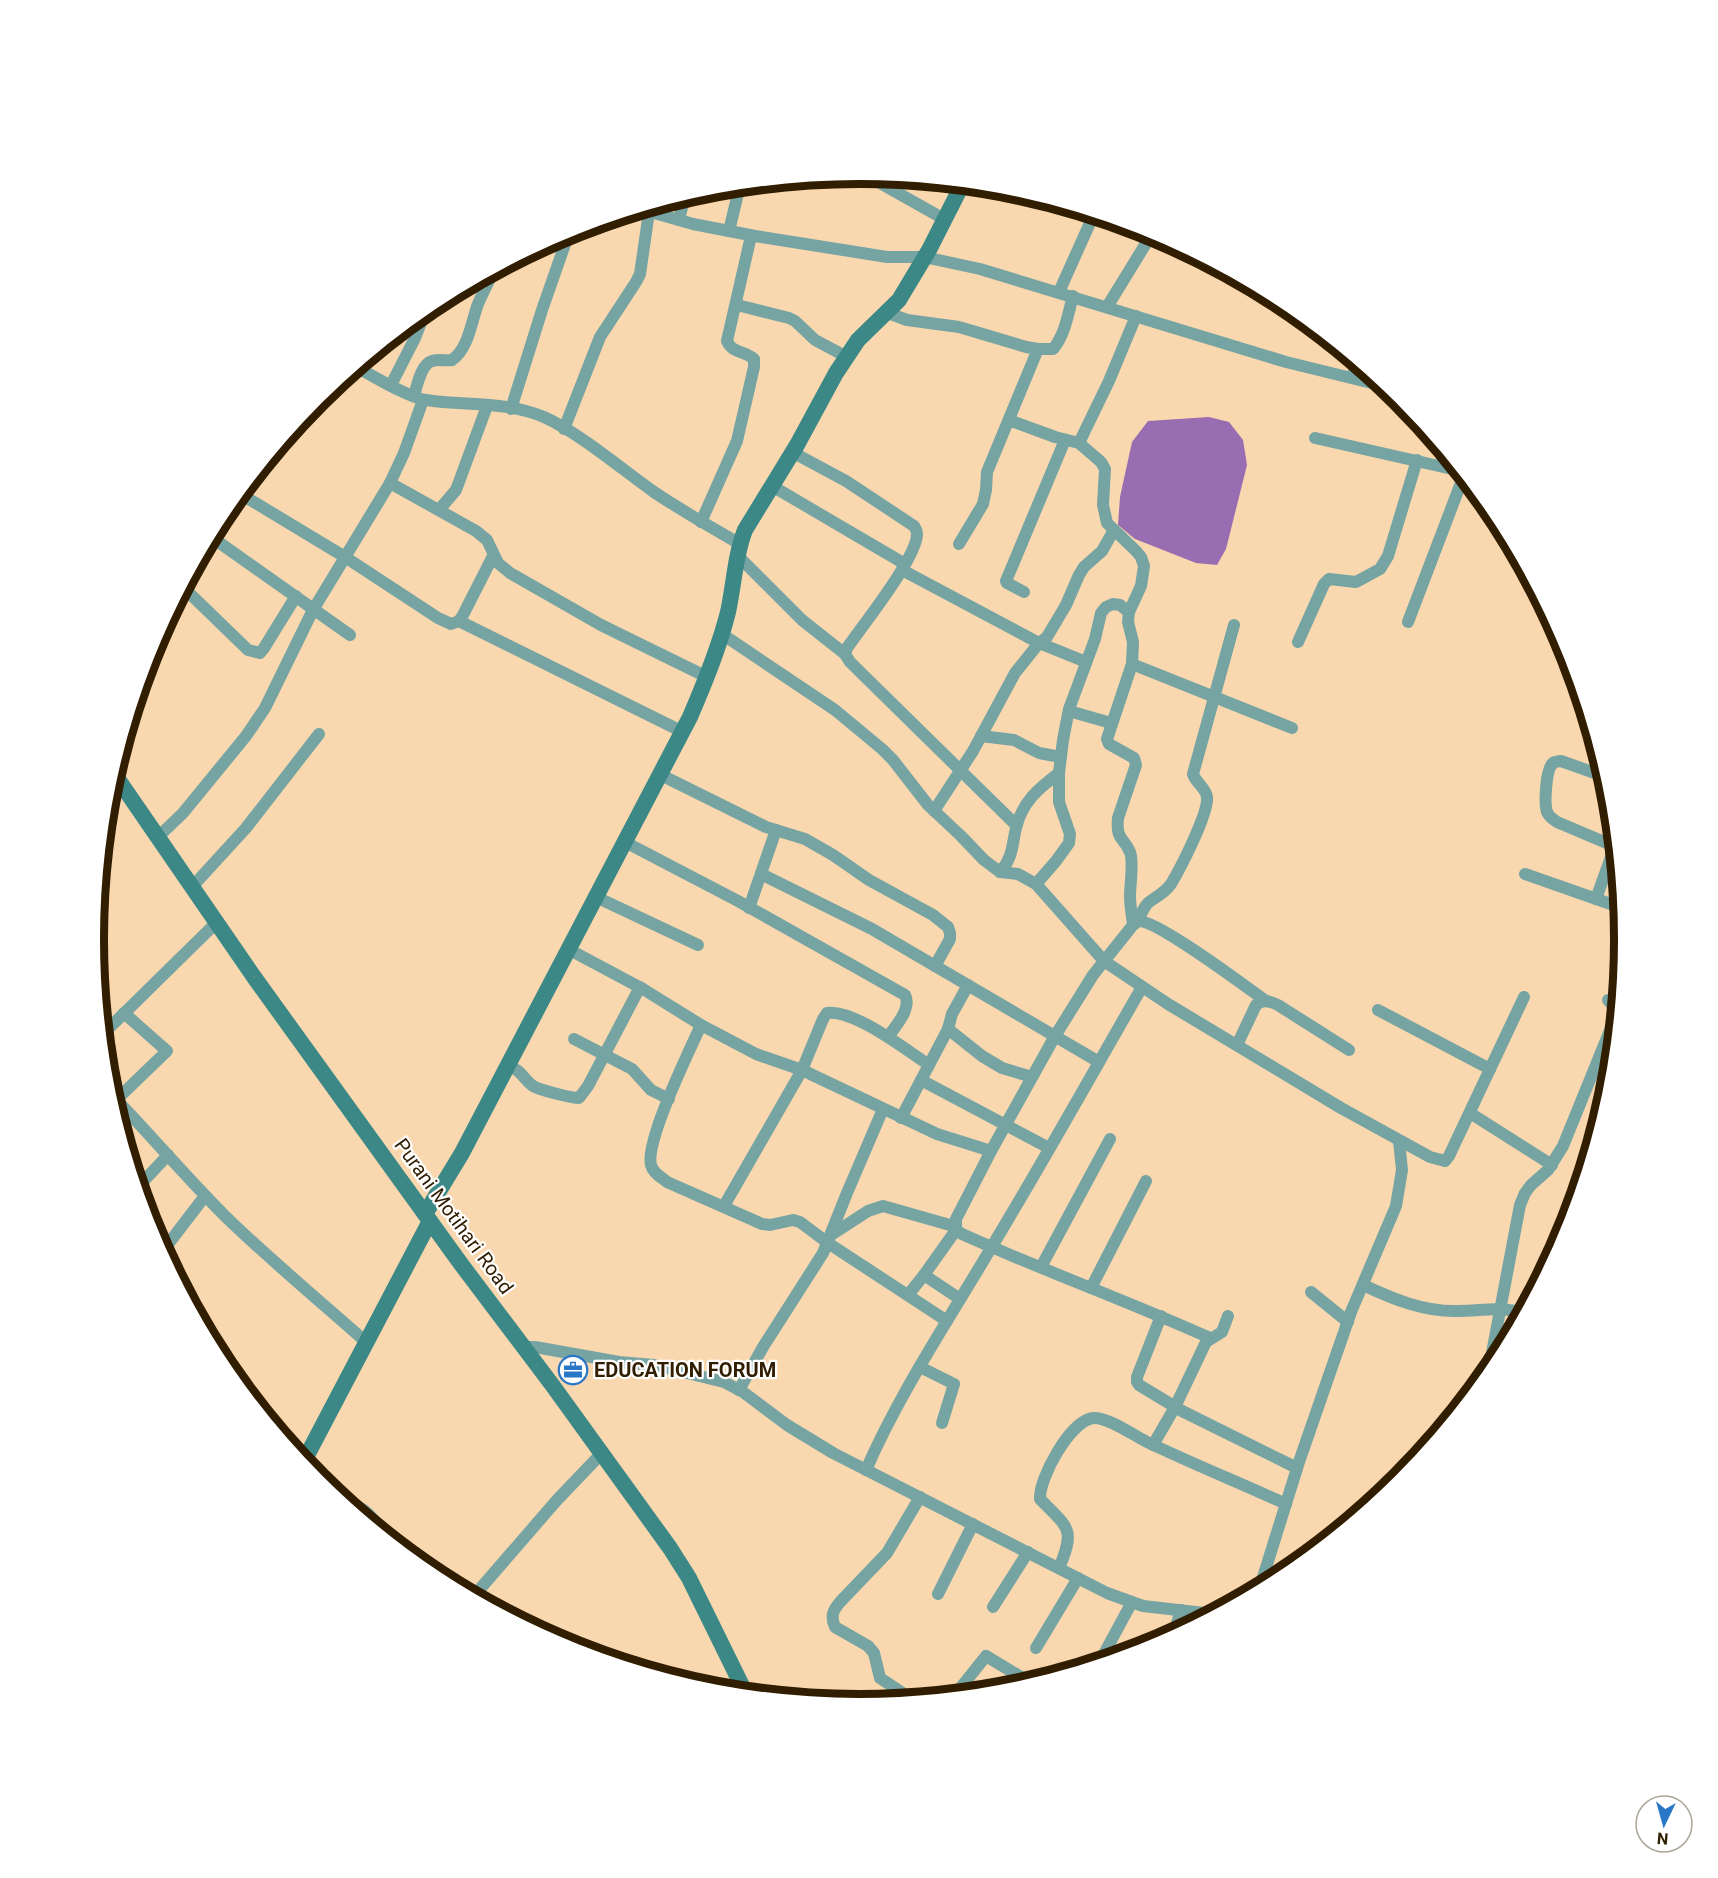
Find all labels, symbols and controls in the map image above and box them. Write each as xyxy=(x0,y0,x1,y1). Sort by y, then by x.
street label: Purani Motihari Road xyxy=(389,1134,519,1298)
office icon: EDUCATION FORUM xyxy=(557,1354,589,1386)
place label: EDUCATION FORUM xyxy=(594,1358,776,1382)
north arrow xyxy=(1634,1794,1694,1854)
text: N xyxy=(1656,1828,1669,1848)

